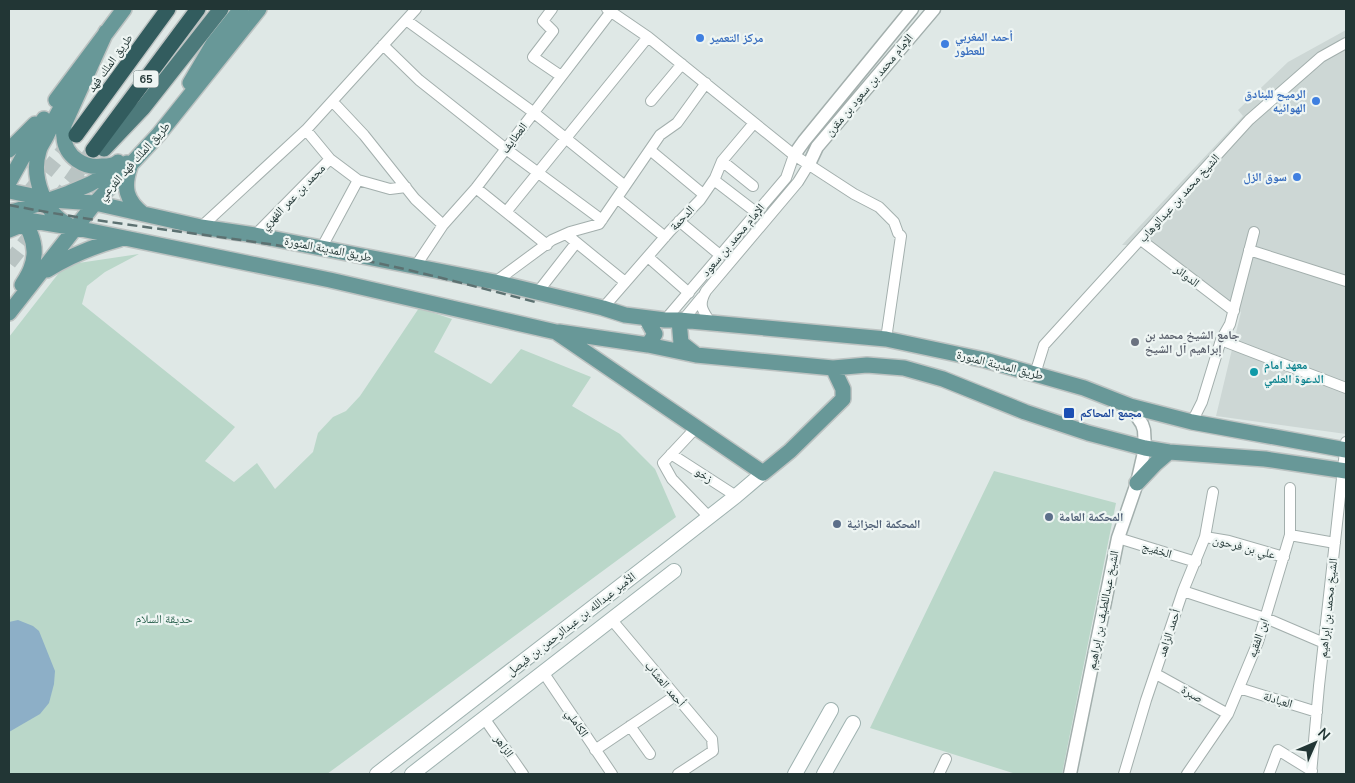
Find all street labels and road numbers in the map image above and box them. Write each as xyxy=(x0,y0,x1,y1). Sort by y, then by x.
street label: الإمام محمد بن سعود بن مقرن xyxy=(821,30,917,140)
street label: طريق الملك فهد xyxy=(83,31,137,95)
road number: 65 xyxy=(134,70,158,88)
street label: طريق الملك فهد الفرعي xyxy=(94,118,175,205)
street label: العطايف xyxy=(497,119,531,157)
street label: الشيخ محمد بن عبدالوهاب xyxy=(1135,150,1223,246)
street label: محمد بن عمر الفهري xyxy=(257,160,330,235)
street label: الإمام محمد بن سعود xyxy=(698,200,768,280)
street label: الدحمة xyxy=(666,202,698,234)
street label: طريق المدينة المنورة xyxy=(283,233,373,265)
street label: الدوائر xyxy=(1170,261,1203,291)
street label: طريق المدينة المنورة xyxy=(955,346,1045,384)
street label: زخو xyxy=(692,463,716,487)
street label: علي بن فرحون xyxy=(1211,532,1277,564)
street label: الخفيج xyxy=(1140,538,1174,562)
street label: الشيخ عبداللطيف بن إبراهيم xyxy=(1084,549,1122,671)
street label: الشيخ محمد بن إبراهيم xyxy=(1315,557,1341,659)
street label: الأمير عبدالله بن عبدالرحمن بن فيصل xyxy=(503,568,639,679)
street label: أحمد الزاهد xyxy=(1154,607,1184,659)
street label: ابن الفقيه xyxy=(1244,616,1272,660)
street label: أحمد العشاب xyxy=(641,658,689,710)
street label: صبرة xyxy=(1178,682,1206,706)
street label: العبادلة xyxy=(1261,688,1295,712)
street label: الكاملي xyxy=(560,706,592,741)
street label: الزاهر xyxy=(490,731,518,761)

